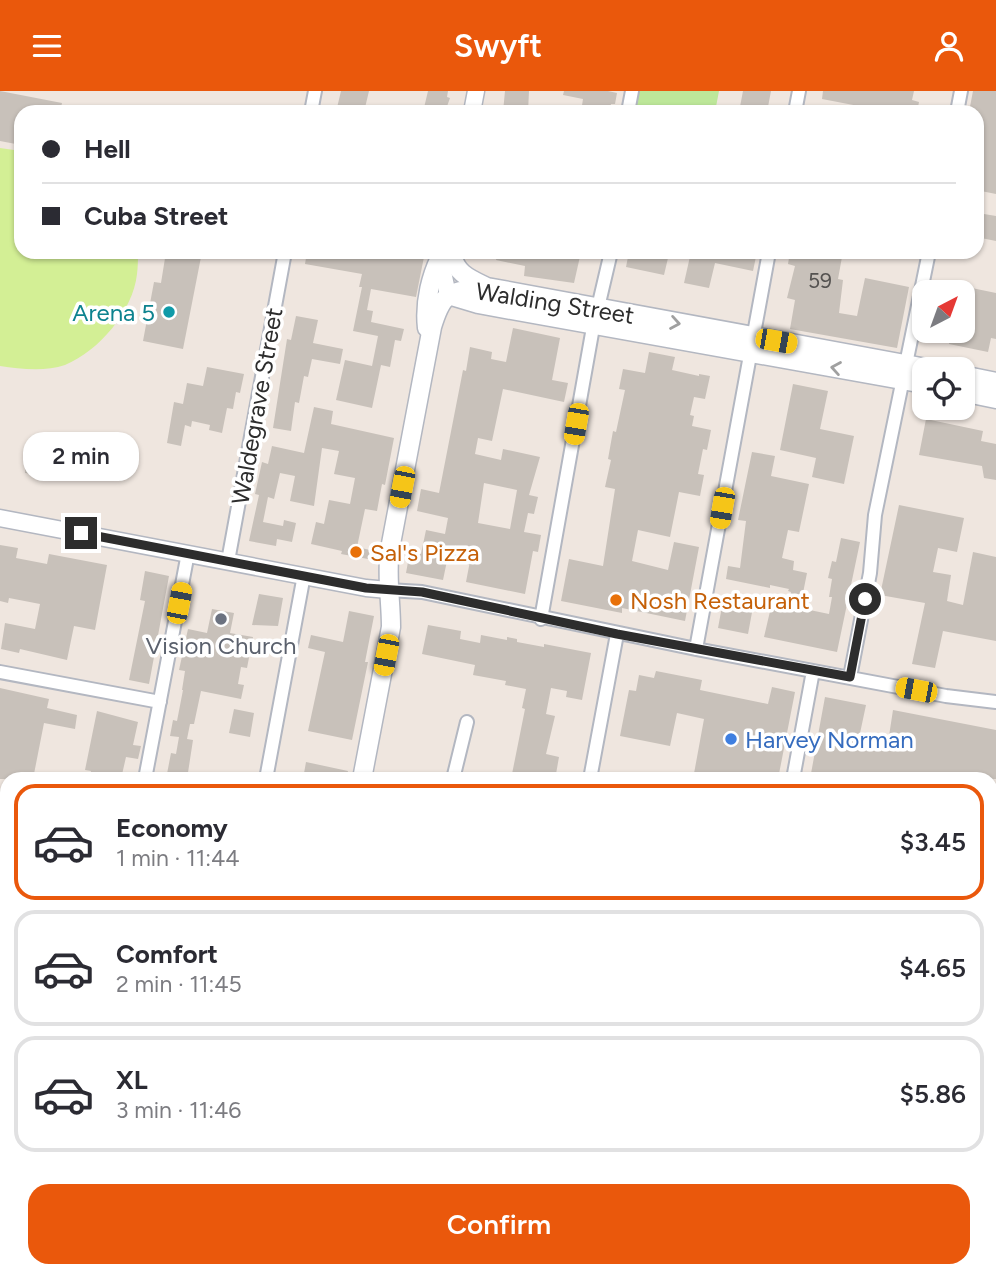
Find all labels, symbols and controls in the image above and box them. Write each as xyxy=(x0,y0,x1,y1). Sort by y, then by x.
icon: menu xyxy=(28,27,66,65)
text: Swyft xyxy=(454,27,542,65)
icon: person xyxy=(930,27,968,65)
text: Hell xyxy=(84,133,131,165)
text: Cuba Street xyxy=(84,200,229,232)
house number: 59 xyxy=(808,268,832,293)
street label: Walding Street xyxy=(474,276,636,330)
north arrow xyxy=(912,280,975,343)
map controls xyxy=(912,280,975,420)
place label: Arena 5 xyxy=(72,298,155,327)
marker: Arena 5 xyxy=(161,304,177,320)
street label: Waldegrave Street xyxy=(225,305,289,507)
one-way arrow xyxy=(669,315,681,330)
car xyxy=(754,327,799,355)
button: locate xyxy=(912,357,975,420)
one-way arrow xyxy=(830,361,842,376)
car xyxy=(563,401,590,447)
callout: 2 min xyxy=(23,431,139,481)
text: 2 min xyxy=(52,442,110,470)
car xyxy=(388,464,417,510)
car xyxy=(709,485,736,531)
route end xyxy=(65,517,97,549)
place label: Sal's Pizza xyxy=(370,538,479,567)
marker: Sal's Pizza xyxy=(348,544,364,560)
car xyxy=(165,580,194,626)
route start xyxy=(849,583,881,615)
place label: Nosh Restaurant xyxy=(630,586,810,615)
marker: Nosh Restaurant xyxy=(608,592,624,608)
marker: Vision Church xyxy=(213,611,229,627)
place label: Vision Church xyxy=(146,631,296,660)
car xyxy=(372,632,401,678)
car xyxy=(894,676,939,704)
place label: Harvey Norman xyxy=(745,725,914,754)
marker: Harvey Norman xyxy=(723,731,739,747)
icon: car xyxy=(32,811,95,874)
text: Economy xyxy=(116,812,228,844)
text: $3.45 xyxy=(900,826,966,858)
text: 1 min · 11:44 xyxy=(116,844,240,872)
icon: car xyxy=(32,937,95,1000)
text: Comfort xyxy=(116,938,218,970)
text: $4.65 xyxy=(899,952,966,984)
text: 2 min · 11:45 xyxy=(116,970,242,998)
icon: car xyxy=(32,1063,95,1126)
text: XL xyxy=(116,1064,148,1096)
text: $5.86 xyxy=(900,1078,966,1110)
text: 3 min · 11:46 xyxy=(116,1096,241,1124)
button: Confirm xyxy=(28,1184,970,1264)

